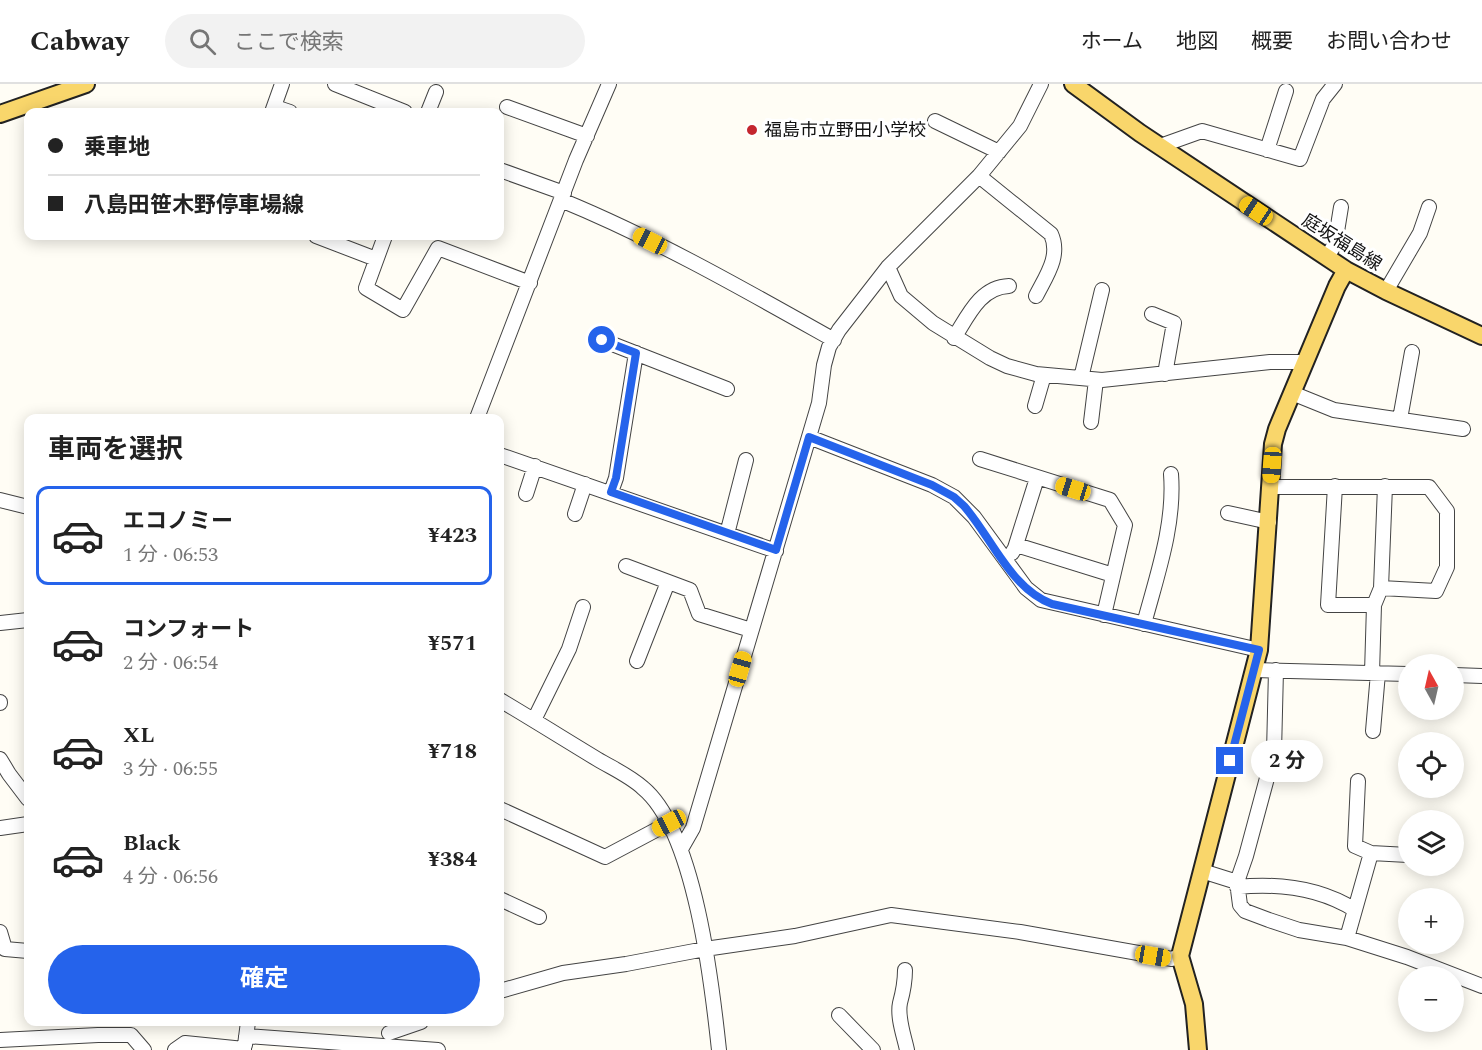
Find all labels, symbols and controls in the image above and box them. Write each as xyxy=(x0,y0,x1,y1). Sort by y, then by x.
search box xyxy=(165,14,585,68)
text: Cabway xyxy=(30,20,129,63)
icon: search xyxy=(186,25,219,58)
text: ここで検索 xyxy=(234,26,344,59)
text: ホーム xyxy=(1081,26,1143,58)
text: 地図 xyxy=(1176,26,1218,58)
text: 概要 xyxy=(1251,26,1293,58)
text: お問い合わせ xyxy=(1326,26,1452,58)
place label: 福島市立野田小学校 xyxy=(764,117,926,144)
marker: 福島市立野田小学校 xyxy=(745,123,759,137)
text: 乗車地 xyxy=(84,131,150,164)
text: 八島田笹木野停車場線 xyxy=(84,189,304,222)
car xyxy=(1236,193,1276,229)
street label: 庭坂福島線 xyxy=(1296,207,1387,278)
car xyxy=(630,225,670,257)
route start xyxy=(588,326,615,353)
text: 車両を選択 xyxy=(48,429,183,471)
car xyxy=(1262,446,1282,484)
car xyxy=(1053,475,1093,503)
text: エコノミー xyxy=(123,505,233,538)
icon: car xyxy=(51,509,105,563)
text: ¥423 xyxy=(428,519,477,552)
text: 1 分 · 06:53 xyxy=(123,540,218,570)
text: コンフォート xyxy=(123,613,254,646)
icon: car xyxy=(51,617,105,671)
text: ¥571 xyxy=(428,627,477,660)
text: 2 分 · 06:54 xyxy=(123,648,218,678)
car xyxy=(726,649,754,689)
north arrow xyxy=(1398,654,1464,720)
map controls xyxy=(1398,654,1464,1032)
text: XL xyxy=(123,719,154,752)
icon: car xyxy=(51,725,105,779)
button: locate xyxy=(1398,732,1464,798)
text: ¥718 xyxy=(428,735,477,768)
callout: 2 分 xyxy=(1251,740,1323,782)
text: 2 分 xyxy=(1269,746,1305,776)
route end xyxy=(1216,747,1243,774)
text: 3 分 · 06:55 xyxy=(123,754,218,784)
car xyxy=(649,807,689,839)
button: layers xyxy=(1398,810,1464,876)
text: Black xyxy=(123,827,181,860)
icon: car xyxy=(51,833,105,887)
text: ¥384 xyxy=(428,843,477,876)
text: 4 分 · 06:56 xyxy=(123,862,218,892)
button: + xyxy=(1398,888,1464,954)
car xyxy=(1134,944,1172,968)
button: 確定 xyxy=(48,945,480,1014)
button: − xyxy=(1398,966,1464,1032)

